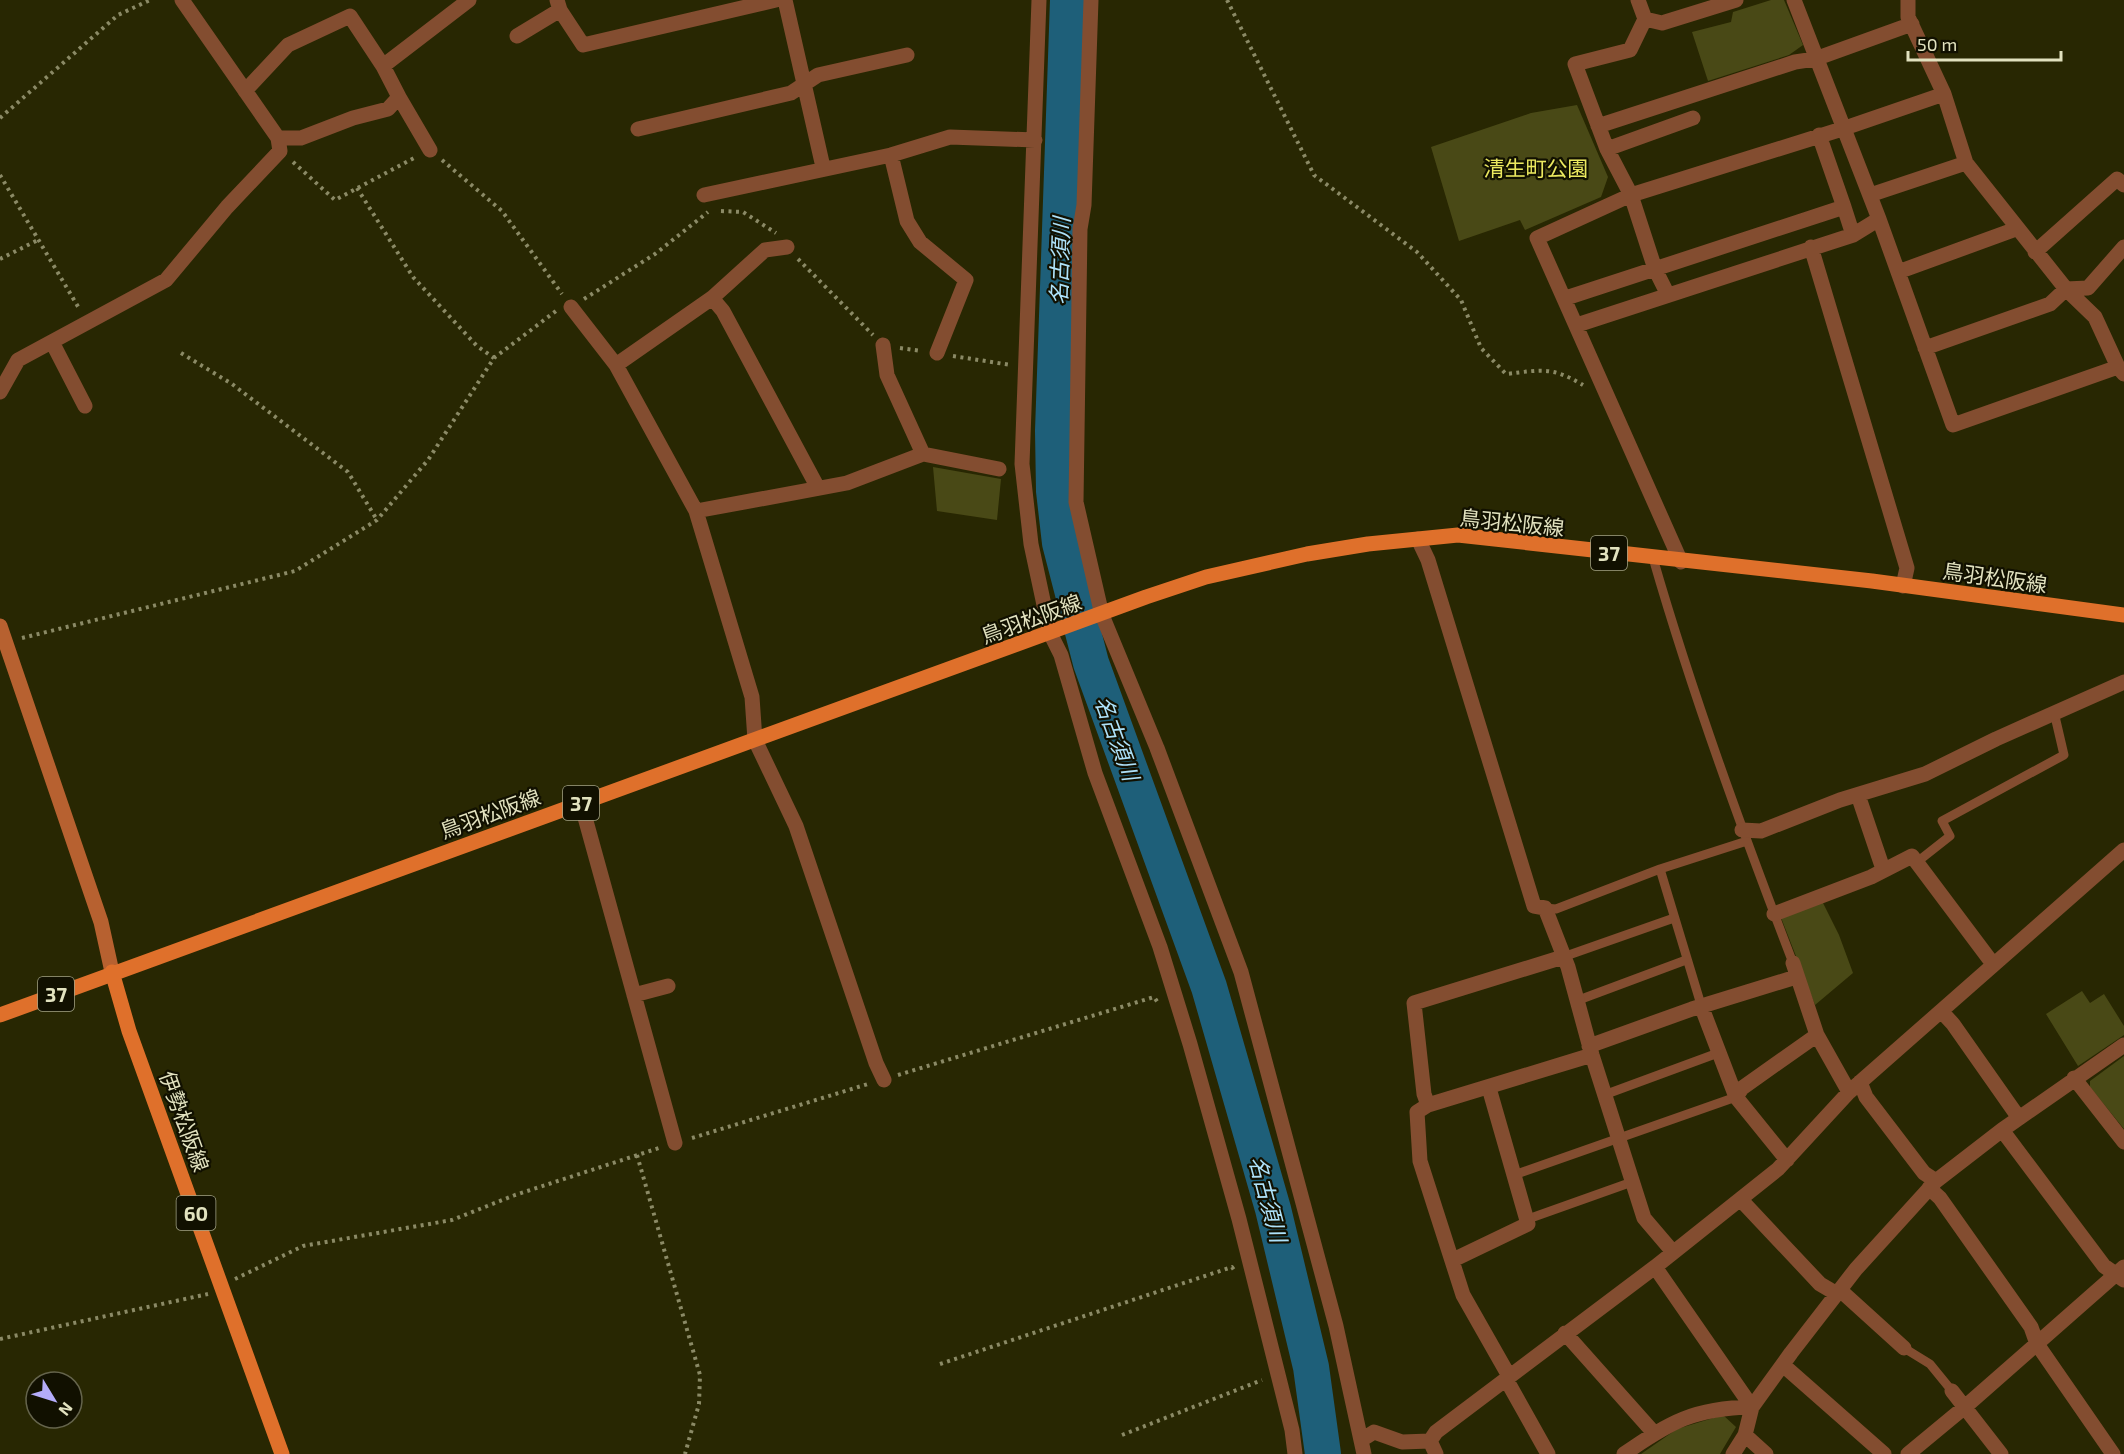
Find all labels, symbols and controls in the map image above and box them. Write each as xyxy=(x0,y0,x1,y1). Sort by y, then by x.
scale bar xyxy=(1908,24,2061,62)
text: 50 m xyxy=(1917,33,1957,55)
park label: 清生町公園 xyxy=(1484,155,1589,180)
water label: 名古須川 xyxy=(1044,215,1074,305)
street label: 鳥羽松阪線 xyxy=(1458,504,1566,540)
road number: 37 xyxy=(1591,536,1627,570)
street label: 鳥羽松阪線 xyxy=(1941,557,2049,597)
street label: 鳥羽松阪線 xyxy=(977,588,1085,648)
water label: 名古須川 xyxy=(1091,692,1146,786)
street label: 鳥羽松阪線 xyxy=(436,783,544,843)
road number: 37 xyxy=(563,786,599,820)
road number: 37 xyxy=(38,977,74,1011)
street label: 伊勢松阪線 xyxy=(155,1067,215,1175)
water label: 名古須川 xyxy=(1245,1153,1293,1247)
road number: 60 xyxy=(176,1196,216,1230)
north arrow xyxy=(24,1370,84,1430)
text: N xyxy=(55,1399,77,1420)

